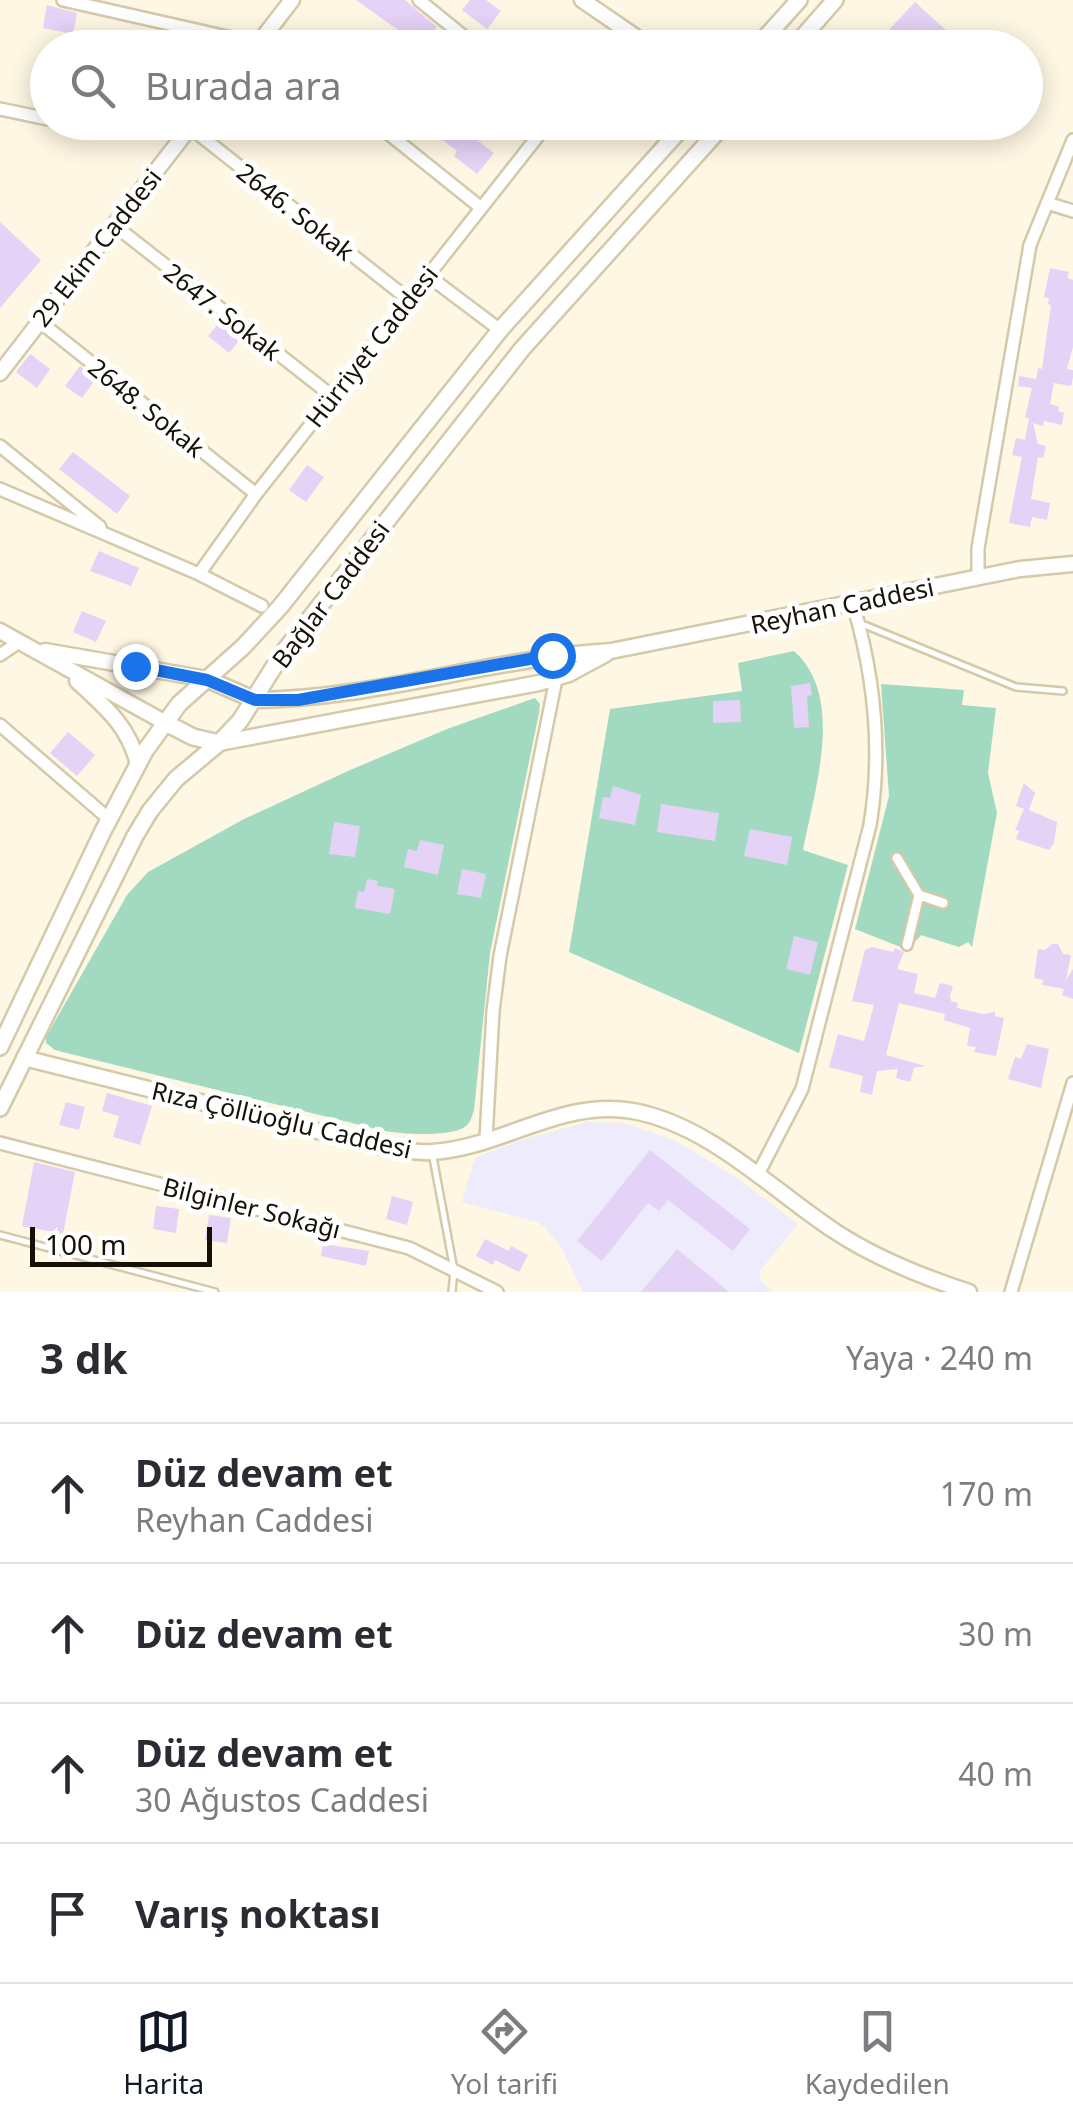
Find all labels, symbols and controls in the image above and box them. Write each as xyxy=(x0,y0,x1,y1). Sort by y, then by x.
search box xyxy=(30,30,1043,140)
icon: search xyxy=(65,58,120,113)
text: Burada ara xyxy=(145,59,342,111)
street label: 2646. Sokak xyxy=(230,155,362,268)
street label: 29 Ekim Caddesi xyxy=(24,161,168,333)
street label: 2647. Sokak xyxy=(157,255,289,368)
street label: Hürriyet Caddesi xyxy=(297,258,445,434)
street label: 2648. Sokak xyxy=(82,350,213,465)
street label: Bağlar Caddesi xyxy=(263,513,397,675)
street label: Reyhan Caddesi xyxy=(747,569,937,641)
route start xyxy=(530,633,576,679)
route end xyxy=(113,644,159,690)
street label: Rıza Çöllüoğlu Caddesi xyxy=(149,1073,415,1165)
street label: Bilginler Sokağı xyxy=(160,1169,344,1245)
scale bar xyxy=(30,1222,212,1266)
text: 100 m xyxy=(45,1225,127,1263)
text: 3 dk xyxy=(40,1329,128,1386)
text: Yaya · 240 m xyxy=(846,1336,1033,1379)
text: Düz devam et xyxy=(135,1446,393,1498)
icon: ahead xyxy=(40,1466,95,1521)
text: 170 m xyxy=(940,1472,1033,1515)
text: Reyhan Caddesi xyxy=(135,1498,374,1541)
icon: ahead xyxy=(40,1606,95,1661)
text: Düz devam et xyxy=(135,1607,393,1659)
text: 30 m xyxy=(958,1612,1033,1655)
text: Düz devam et xyxy=(135,1726,393,1778)
icon: ahead xyxy=(40,1746,95,1801)
text: 40 m xyxy=(958,1752,1033,1795)
text: 30 Ağustos Caddesi xyxy=(135,1778,429,1821)
icon: arrive xyxy=(40,1886,95,1941)
text: Varış noktası xyxy=(135,1887,381,1939)
tab: Harita xyxy=(123,2004,204,2102)
tab: Yol tarifi xyxy=(451,2004,558,2102)
tab: Kaydedilen xyxy=(805,2004,950,2102)

